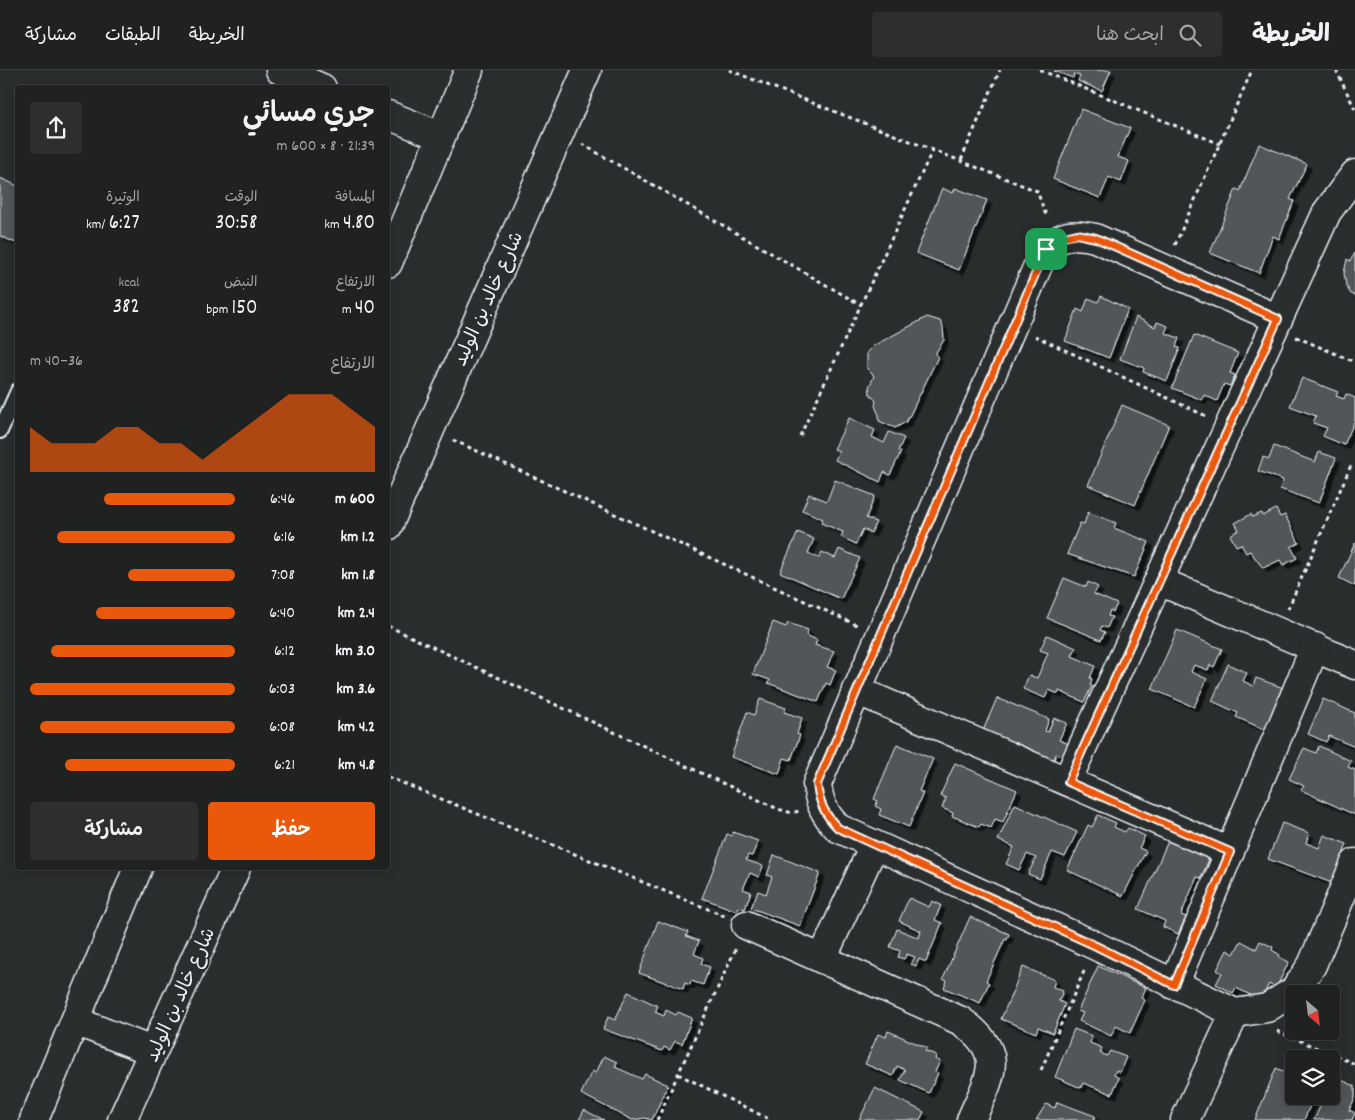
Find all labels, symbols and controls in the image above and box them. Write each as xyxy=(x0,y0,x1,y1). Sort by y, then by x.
search box xyxy=(872,12,1222,57)
text: الخريطة xyxy=(1252,19,1330,53)
icon: search xyxy=(1176,21,1204,49)
text: ابحث هنا xyxy=(1096,23,1164,50)
text: مشاركة xyxy=(25,24,77,49)
text: الطبقات xyxy=(105,24,161,49)
text: الخريطة xyxy=(189,24,245,49)
text: جري مسائي xyxy=(242,96,375,136)
button: share xyxy=(30,102,82,154)
text: 21:39 · 8 × 600 m xyxy=(276,135,375,158)
text: الوتيرة xyxy=(106,188,140,208)
text: الوقت xyxy=(225,188,257,208)
text: المسافة xyxy=(335,188,375,208)
text: 6:27 xyxy=(109,209,140,239)
text: 30:58 xyxy=(215,209,257,239)
text: 4.80 xyxy=(343,209,375,239)
text: /km xyxy=(86,215,109,235)
text: km xyxy=(324,215,343,235)
street label: شارع خالد بن الوليد xyxy=(448,228,532,371)
pin xyxy=(1025,228,1067,270)
icon: arrive xyxy=(1032,235,1060,263)
text: kcal xyxy=(118,273,140,293)
text: النبض xyxy=(224,273,257,293)
text: الارتفاع xyxy=(336,273,375,293)
text: 382 xyxy=(113,293,140,323)
text: 150 xyxy=(232,294,257,324)
text: 40 xyxy=(355,294,375,324)
text: bpm xyxy=(206,300,232,320)
text: m xyxy=(342,300,355,320)
text: 36–40 m xyxy=(30,350,83,373)
text: الارتفاع xyxy=(330,353,375,376)
text: 6:46 xyxy=(270,488,295,511)
text: 600 m xyxy=(335,488,375,511)
text: 6:16 xyxy=(273,526,295,549)
text: 1.2 km xyxy=(341,526,375,549)
text: 7:08 xyxy=(271,564,295,587)
text: 1.8 km xyxy=(341,564,375,587)
text: 6:40 xyxy=(269,602,295,625)
text: 2.4 km xyxy=(337,602,375,625)
text: 6:12 xyxy=(274,640,295,663)
text: 3.0 km xyxy=(335,640,375,663)
text: 6:03 xyxy=(269,678,295,701)
text: 3.6 km xyxy=(336,678,375,701)
text: 6:08 xyxy=(269,716,295,739)
text: 4.2 km xyxy=(337,716,375,739)
text: 6:21 xyxy=(274,754,295,777)
text: 4.8 km xyxy=(338,754,375,777)
button: مشاركة xyxy=(30,802,198,860)
button: حفظ xyxy=(208,802,375,860)
street label: شارع خالد بن الوليد xyxy=(140,924,224,1067)
north arrow xyxy=(1285,985,1340,1040)
map controls xyxy=(1285,985,1340,1105)
button: layers xyxy=(1285,1050,1340,1105)

